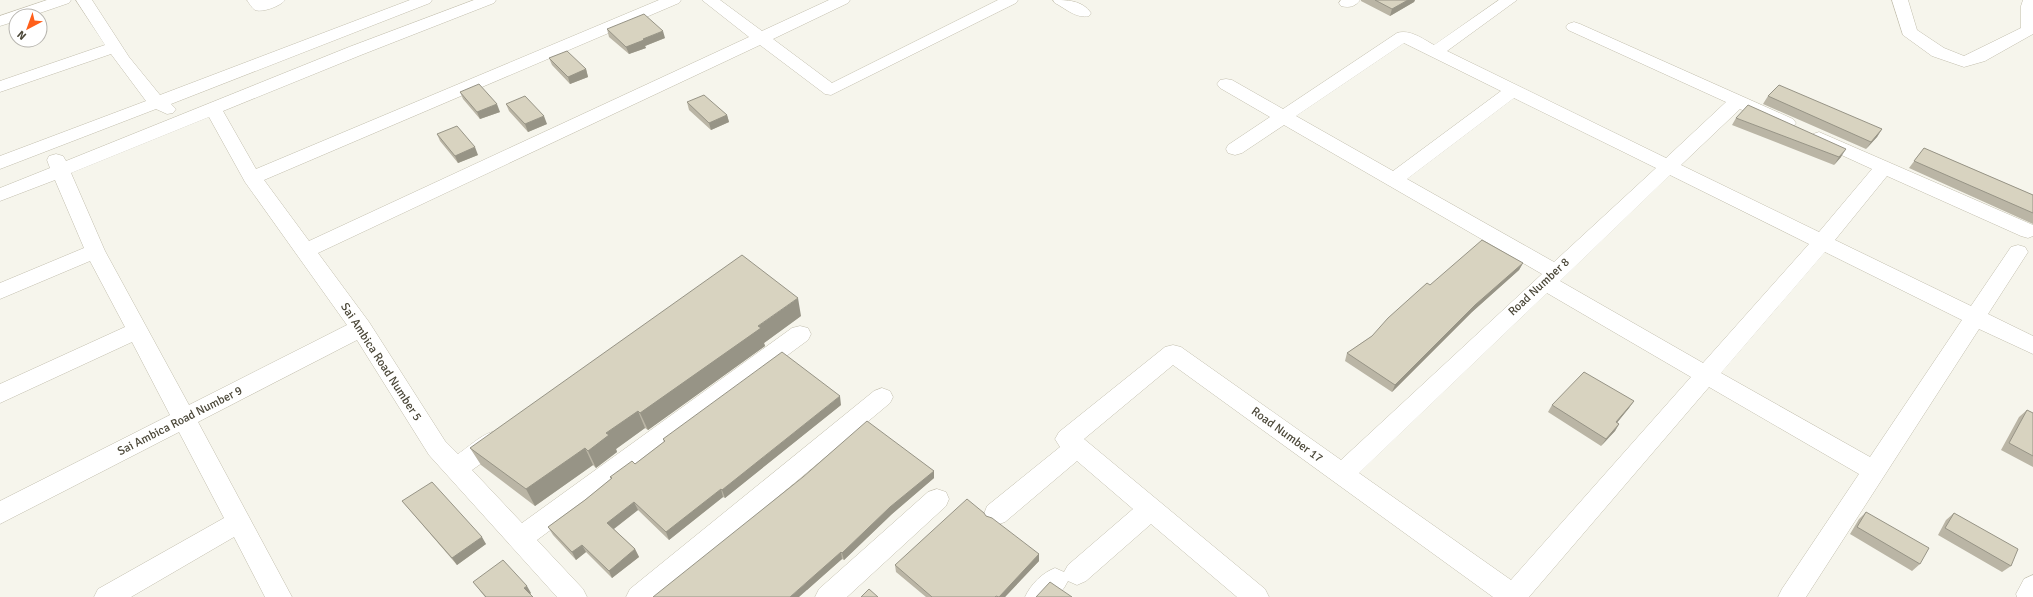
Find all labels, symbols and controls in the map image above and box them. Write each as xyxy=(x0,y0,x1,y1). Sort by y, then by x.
north arrow xyxy=(8,8,48,48)
text: N xyxy=(15,28,29,43)
street label: Road Number 8 xyxy=(1505,255,1573,319)
street label: Sai Ambica Road Number 5 xyxy=(337,300,425,424)
street label: Sai Ambica Road Number 9 xyxy=(115,383,245,459)
street label: Road Number 17 xyxy=(1248,404,1326,466)

